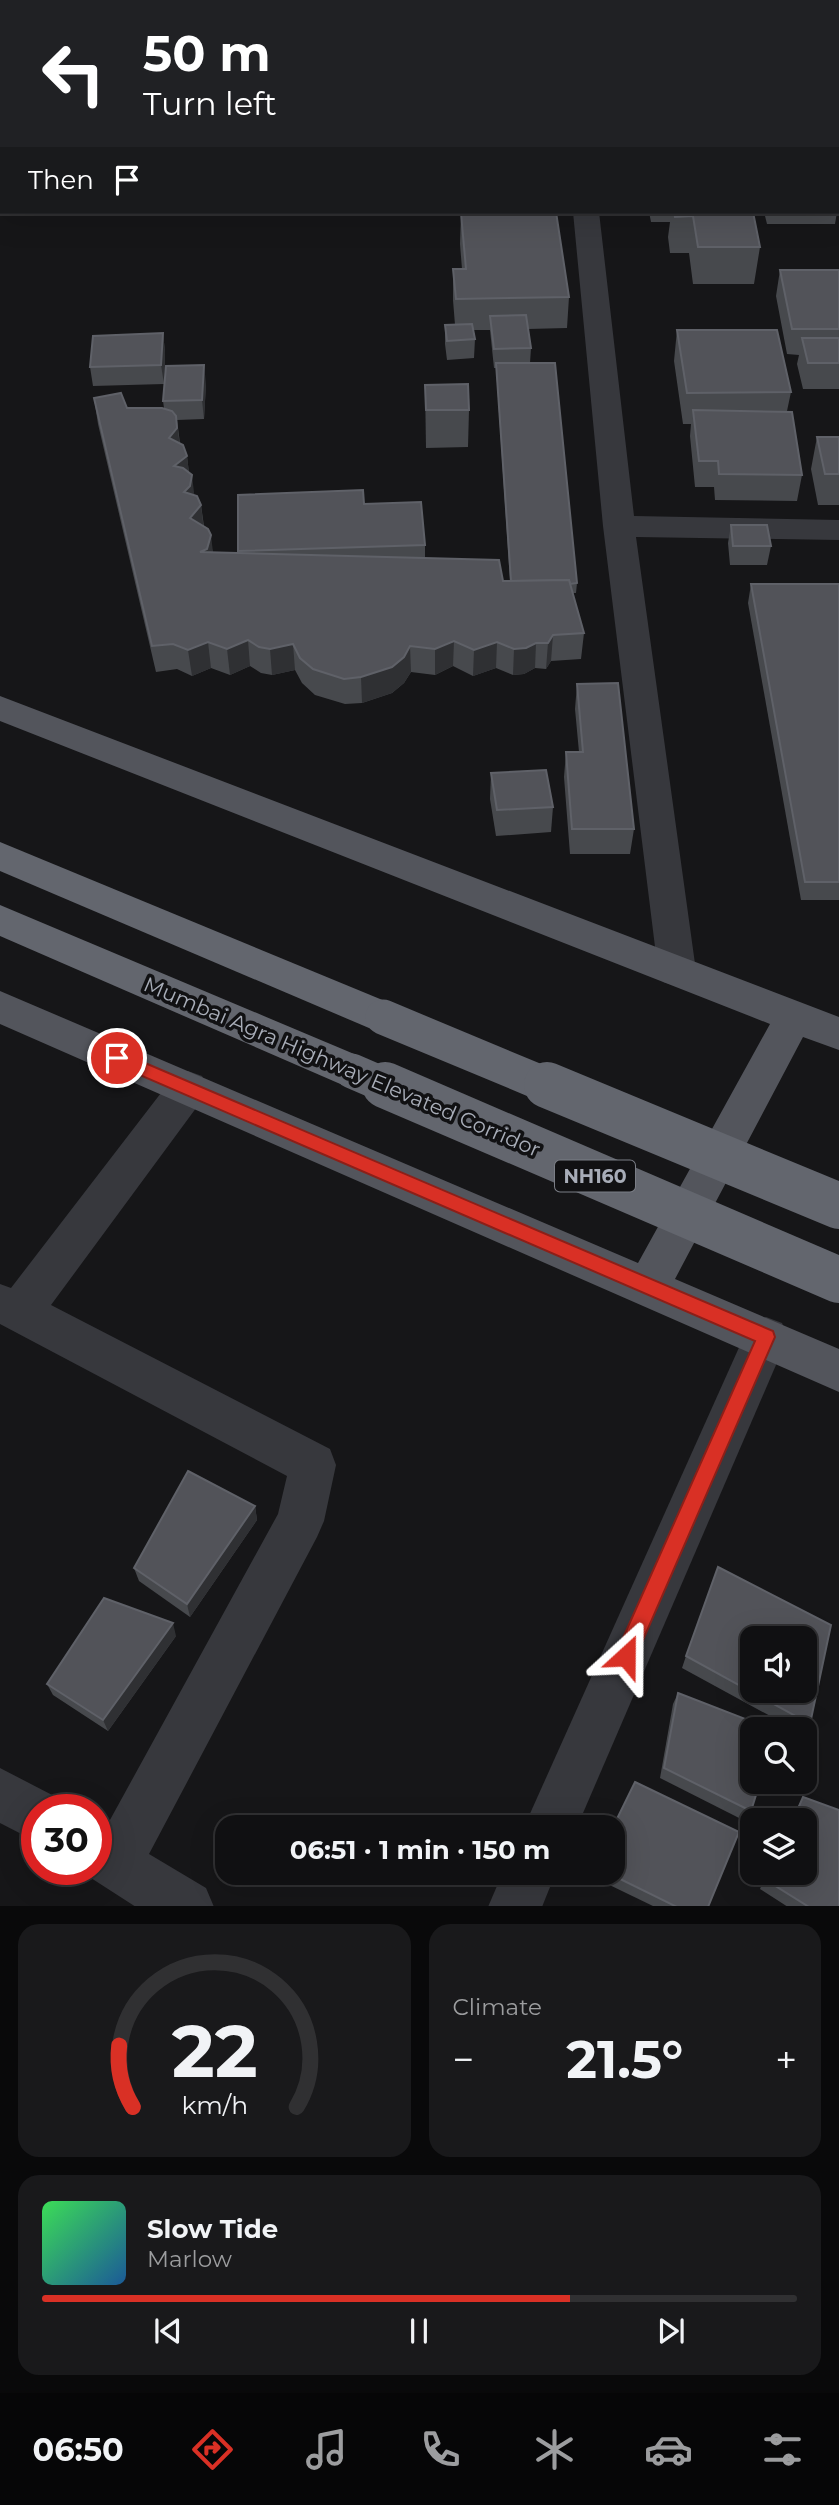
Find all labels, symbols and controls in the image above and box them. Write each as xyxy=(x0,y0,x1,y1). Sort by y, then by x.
text: 50 m xyxy=(143,24,271,83)
icon: left xyxy=(28,28,119,119)
text: Turn left xyxy=(143,84,277,123)
icon: arrive xyxy=(108,161,146,199)
text: Then xyxy=(28,164,94,196)
street label: Mumbai Agra Highway Elevated Corridor xyxy=(140,971,544,1162)
pin xyxy=(87,1028,147,1088)
icon: arrive xyxy=(98,1039,136,1077)
road number: NH160 xyxy=(555,1160,635,1192)
position arrow xyxy=(589,1619,663,1693)
map controls xyxy=(740,1626,817,1885)
button: sound xyxy=(740,1626,817,1703)
button: search xyxy=(740,1717,817,1794)
speed limit sign: 30 xyxy=(21,1794,112,1885)
button: layers xyxy=(740,1808,817,1885)
text: 06:51 · 1 min · 150 m xyxy=(290,1834,550,1866)
text: Climate xyxy=(453,1993,542,2021)
text: 22 xyxy=(171,2007,257,2095)
text: 21.5° xyxy=(566,2028,683,2091)
text: − xyxy=(453,2036,474,2083)
text: + xyxy=(775,2036,797,2083)
text: km/h xyxy=(181,2089,248,2119)
text: Slow Tide xyxy=(147,2213,278,2245)
text: Marlow xyxy=(147,2245,232,2273)
icon: previous xyxy=(149,2312,187,2350)
icon: pause xyxy=(400,2312,438,2350)
icon: next xyxy=(652,2312,690,2350)
icon: directions xyxy=(188,2425,237,2474)
icon: music xyxy=(302,2425,351,2474)
icon: phone xyxy=(416,2425,465,2474)
icon: climate xyxy=(530,2425,579,2474)
icon: car xyxy=(644,2425,693,2474)
icon: filters xyxy=(758,2425,807,2474)
text: 06:50 xyxy=(32,2430,124,2469)

